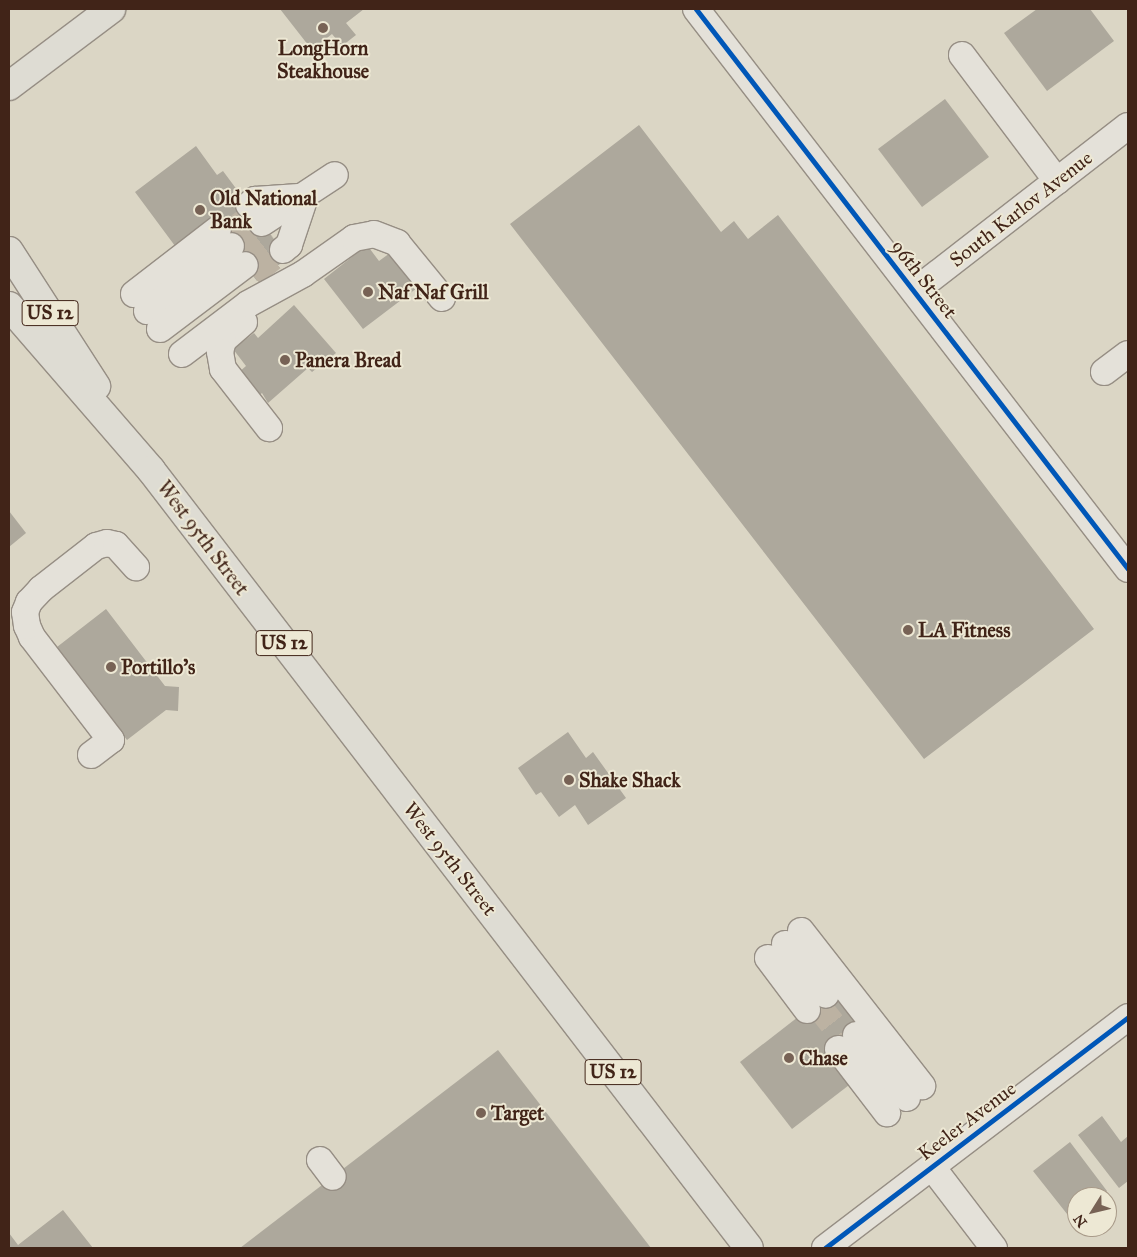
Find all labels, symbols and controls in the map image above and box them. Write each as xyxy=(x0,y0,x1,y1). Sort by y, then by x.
marker: LongHorn Steakhouse xyxy=(317,22,329,34)
place label: LongHorn Steakhouse xyxy=(277,36,369,83)
street label: South Karlov Avenue xyxy=(945,146,1097,272)
place label: Old National Bank xyxy=(210,186,317,233)
marker: Old National Bank xyxy=(194,204,206,216)
street label: 96th Street xyxy=(886,235,962,323)
place label: Naf Naf Grill xyxy=(378,280,488,304)
marker: Naf Naf Grill xyxy=(362,286,374,298)
road number: US 12 xyxy=(21,296,79,330)
place label: Panera Bread xyxy=(295,348,401,372)
marker: Panera Bread xyxy=(279,354,291,366)
street label: West 95th Street xyxy=(152,476,254,600)
place label: LA Fitness xyxy=(918,618,1010,642)
marker: LA Fitness xyxy=(902,624,914,636)
road number: US 12 xyxy=(255,626,313,660)
place label: Portillo's xyxy=(121,655,195,679)
marker: Portillo's xyxy=(105,661,117,673)
place label: Shake Shack xyxy=(579,768,681,792)
marker: Shake Shack xyxy=(563,774,575,786)
street label: West 95th Street xyxy=(398,797,502,921)
place label: Chase xyxy=(799,1046,848,1070)
marker: Chase xyxy=(783,1052,795,1064)
road number: US 12 xyxy=(584,1056,642,1088)
street label: Keeler Avenue xyxy=(913,1076,1021,1166)
place label: Target xyxy=(491,1101,544,1125)
marker: Target xyxy=(475,1107,487,1119)
north arrow xyxy=(1067,1187,1117,1237)
text: N xyxy=(1070,1211,1091,1230)

